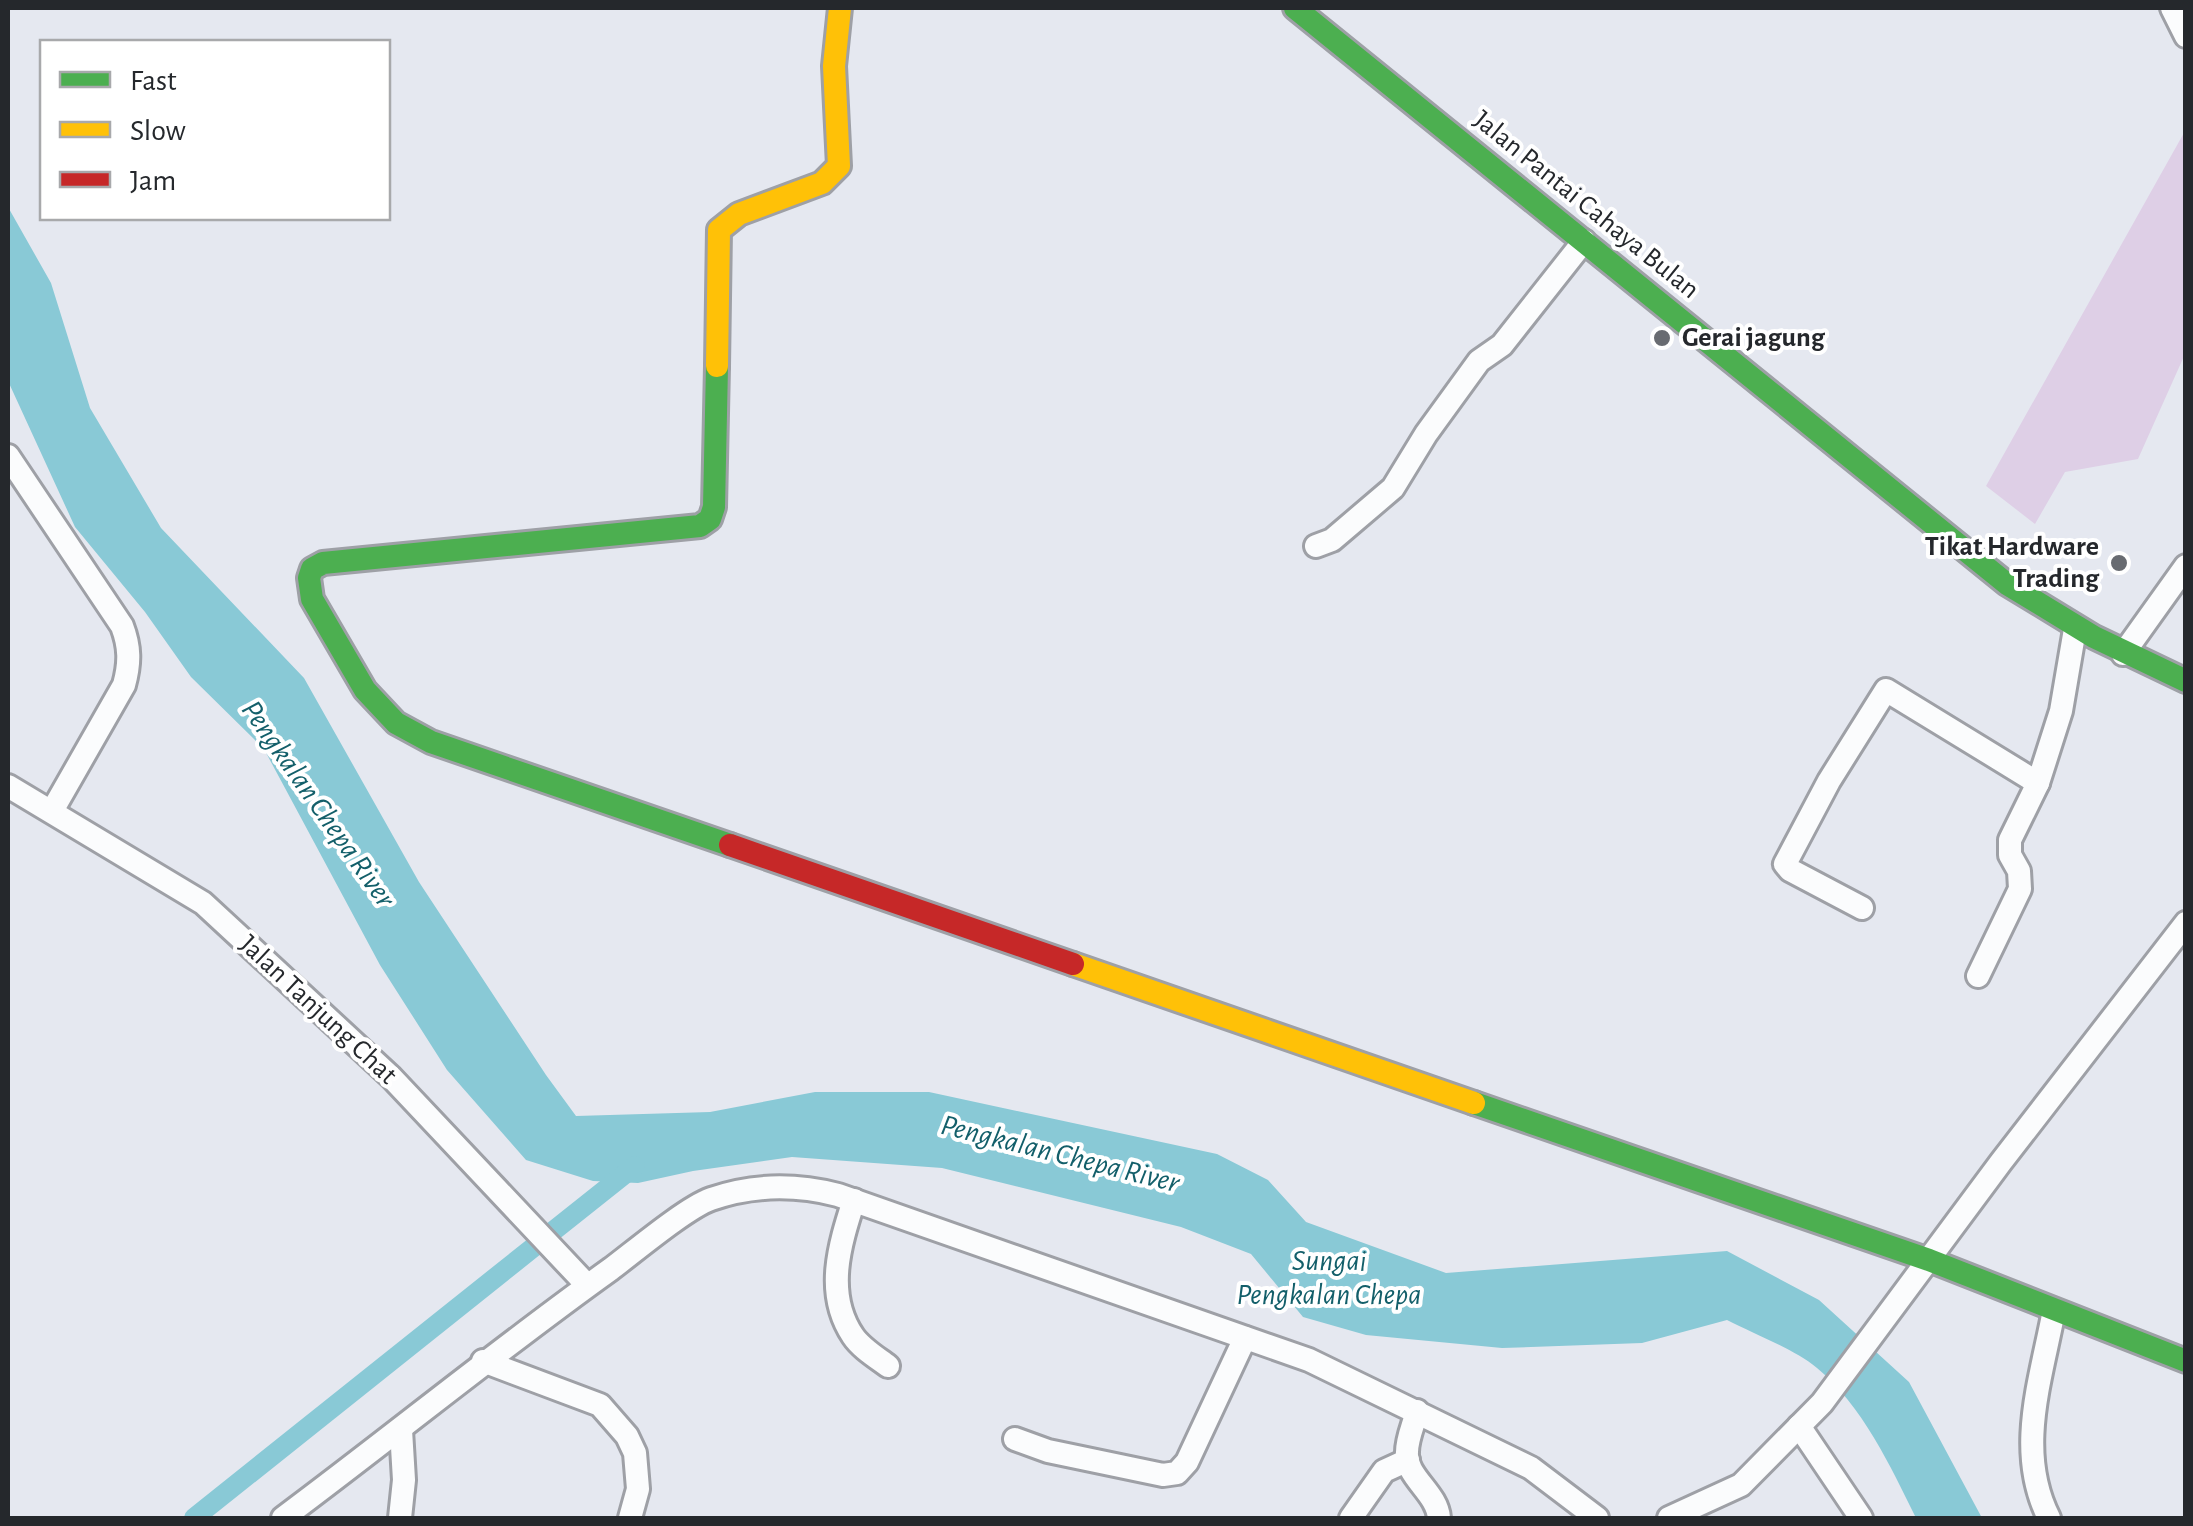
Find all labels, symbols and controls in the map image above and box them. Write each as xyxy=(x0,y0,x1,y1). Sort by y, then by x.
legend xyxy=(40,40,390,220)
text: Fast xyxy=(130,66,177,96)
street label: Jalan Pantai Cahaya Bulan xyxy=(1468,106,1704,304)
text: Slow xyxy=(130,116,186,146)
text: Jam xyxy=(130,166,176,196)
place label: Gerai jagung xyxy=(1682,324,1826,352)
marker: Gerai jagung xyxy=(1651,327,1673,349)
place label: Tikat Hardware Trading xyxy=(1925,533,2100,593)
marker: Tikat Hardware Trading xyxy=(2108,552,2130,574)
water label: Pengkalan Chepa River xyxy=(236,695,401,914)
street label: Jalan Tanjung Chat xyxy=(234,930,402,1090)
water label: Pengkalan Chepa River xyxy=(938,1110,1183,1198)
water label: Sungai Pengkalan Chepa xyxy=(1237,1246,1421,1310)

